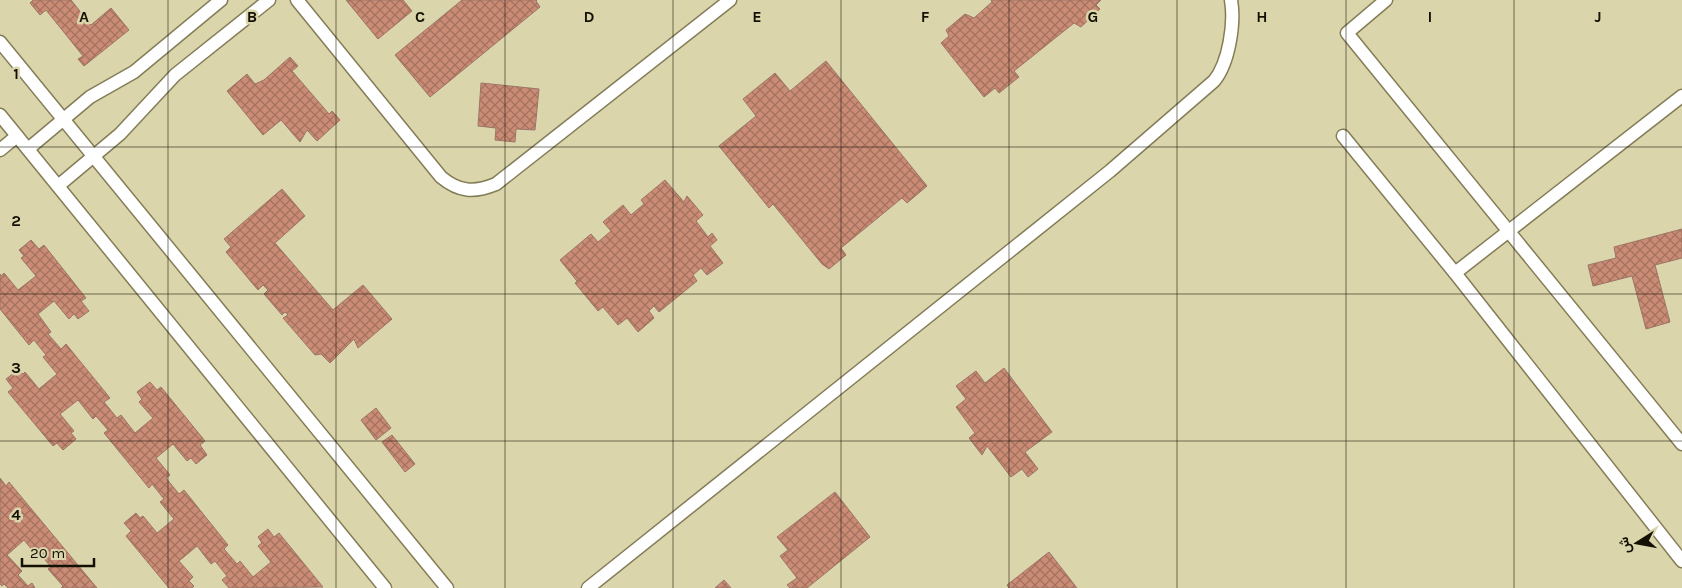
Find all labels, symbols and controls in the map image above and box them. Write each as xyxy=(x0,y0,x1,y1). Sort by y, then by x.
text: A xyxy=(79,7,89,26)
text: B xyxy=(247,7,257,26)
text: C xyxy=(415,7,425,26)
text: D xyxy=(584,7,595,26)
text: E xyxy=(752,7,762,26)
text: F xyxy=(921,7,930,26)
text: G xyxy=(1088,7,1098,26)
text: H xyxy=(1256,7,1268,26)
text: I xyxy=(1428,7,1432,26)
text: J xyxy=(1594,7,1602,26)
text: 1 xyxy=(13,64,19,83)
text: 2 xyxy=(11,211,21,230)
text: 3 xyxy=(11,358,21,377)
text: 4 xyxy=(11,505,21,524)
north arrow xyxy=(1612,518,1662,568)
text: ش xyxy=(1615,535,1635,555)
scale bar xyxy=(22,536,95,568)
text: 20 m xyxy=(30,544,65,562)

